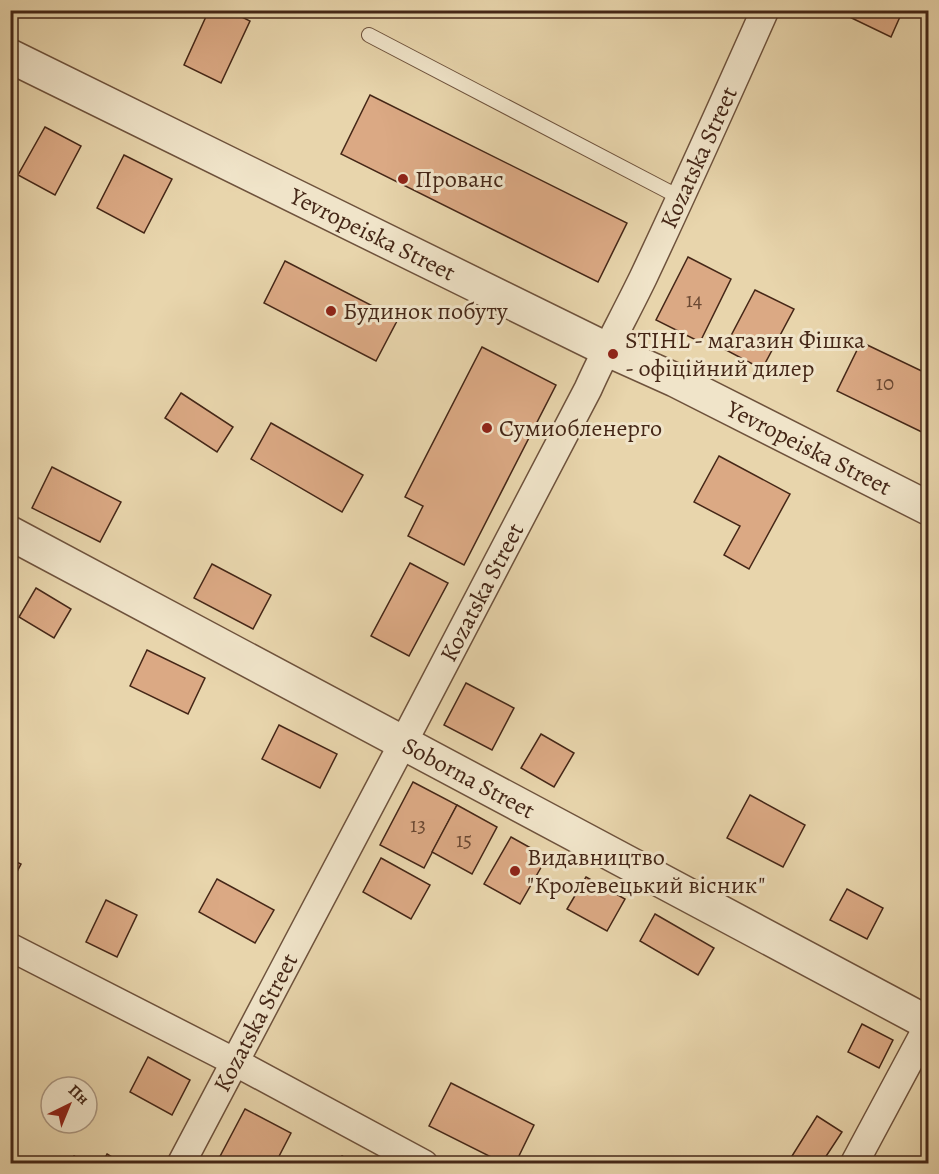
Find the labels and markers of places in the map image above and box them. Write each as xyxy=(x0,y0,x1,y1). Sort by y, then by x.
place label: Прованс xyxy=(415,163,504,195)
marker: Прованс xyxy=(396,172,410,186)
place label: Будинок побуту xyxy=(343,295,508,327)
marker: Будинок побуту xyxy=(324,304,338,318)
place label: STIHL - магазин Фішка - офіційний дилер xyxy=(625,324,865,384)
marker: STIHL - магазин Фішка - офіційний дилер xyxy=(606,347,620,361)
place label: Сумиобленерго xyxy=(499,412,662,444)
marker: Сумиобленерго xyxy=(480,421,494,435)
place label: Видавництво "Кролевецький вісник" xyxy=(527,841,765,901)
marker: Видавництво "Кролевецький вісник" xyxy=(508,864,522,878)

